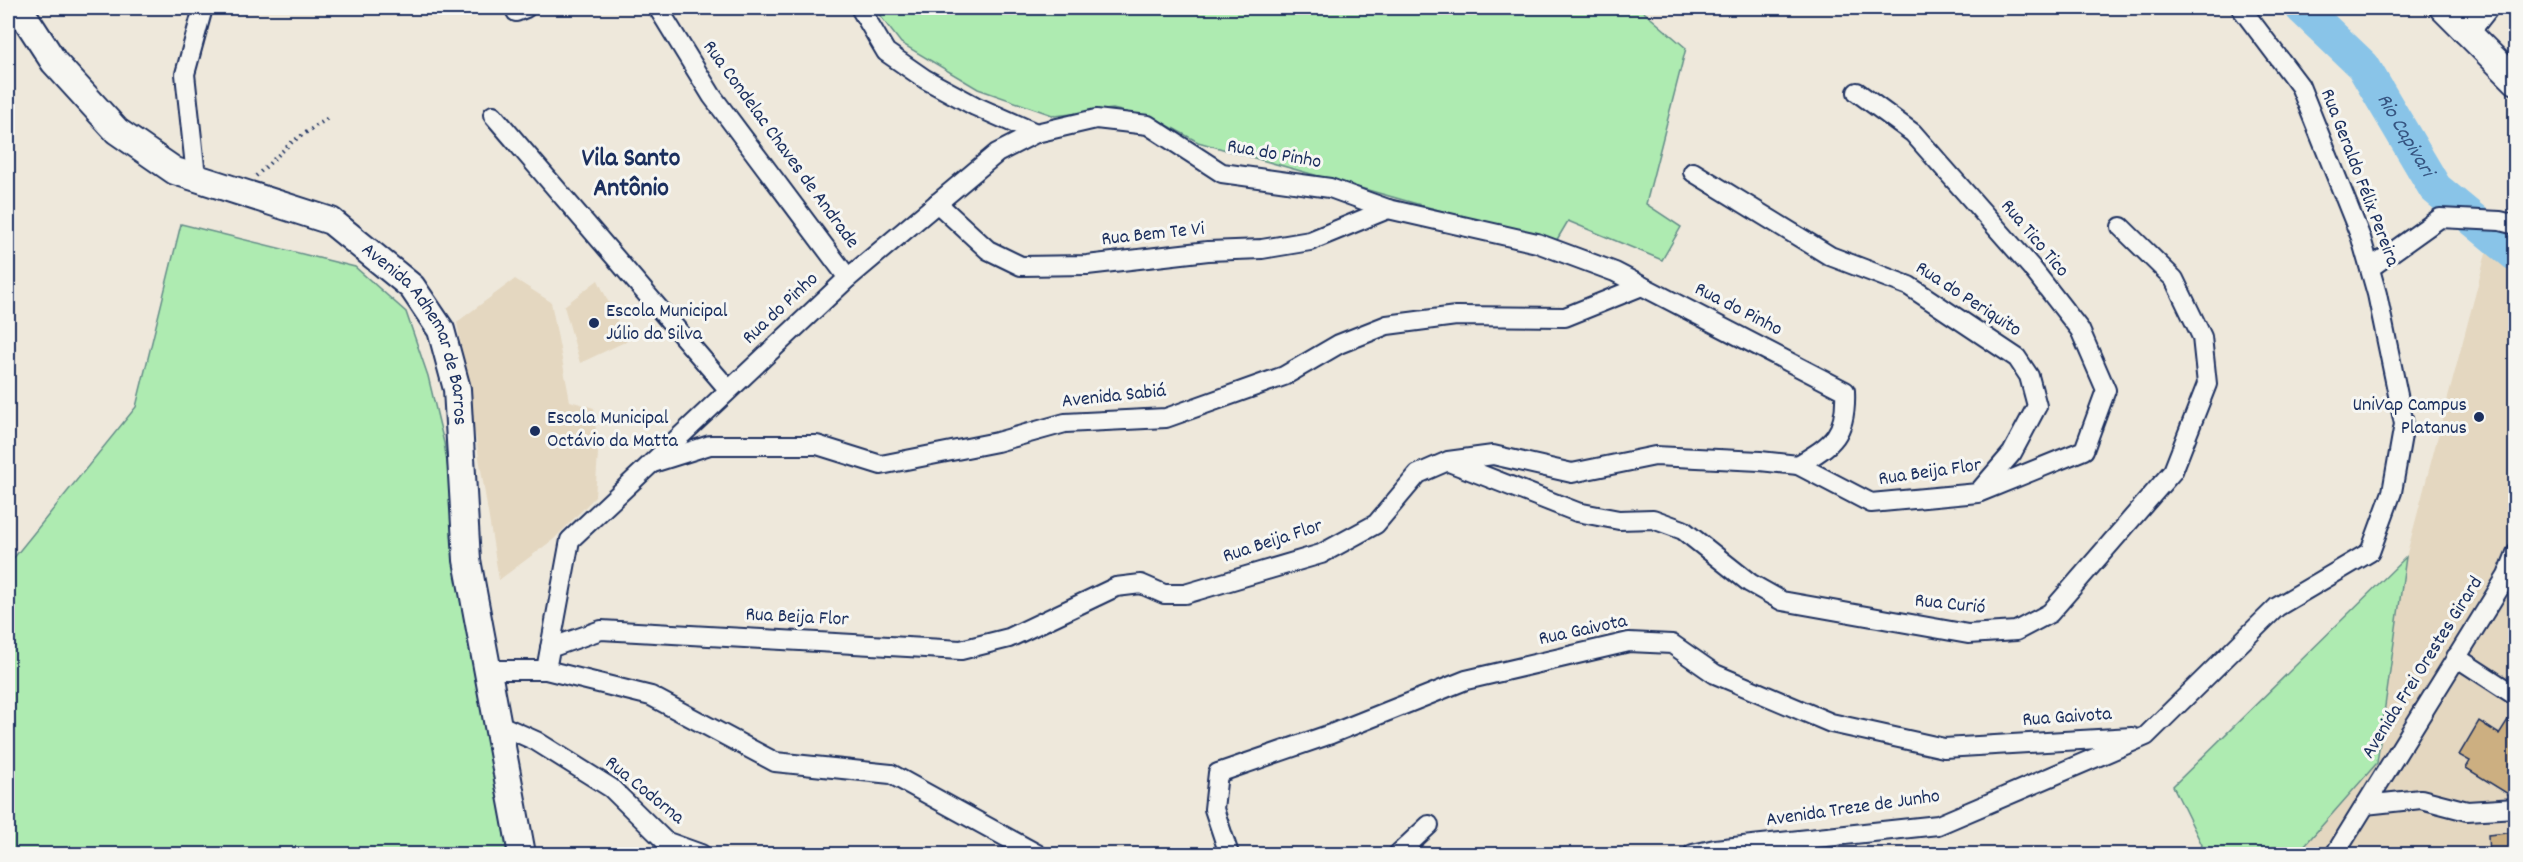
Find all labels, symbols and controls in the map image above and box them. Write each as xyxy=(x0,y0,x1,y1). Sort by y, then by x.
street label: Rua Condelac Chaves de Andrade xyxy=(695,35,865,255)
street label: Rua Geraldo Félix Pereira xyxy=(2312,85,2406,271)
water label: Rio Capivari xyxy=(2368,88,2442,186)
street label: Rua do Pinho xyxy=(1225,133,1323,177)
district label: Vila Santo Antônio xyxy=(582,141,681,208)
street label: Rua Tico Tico xyxy=(1993,194,2075,284)
street label: Rua Bem Te Vi xyxy=(1100,216,1206,254)
street label: Avenida Adhemar de Barros xyxy=(355,237,473,426)
street label: Rua do Periquito xyxy=(1909,255,2027,345)
street label: Rua do Pinho xyxy=(737,266,825,352)
street label: Rua do Pinho xyxy=(1689,276,1787,344)
place label: Escola Municipal Júlio da Silva xyxy=(606,298,728,349)
marker: Escola Municipal Júlio da Silva xyxy=(587,316,601,330)
street label: Avenida Sabiá xyxy=(1060,378,1168,416)
place label: UniVap Campus Platanus xyxy=(2352,392,2467,443)
place label: Escola Municipal Octávio da Matta xyxy=(547,405,679,456)
marker: UniVap Campus Platanus xyxy=(2472,410,2486,424)
marker: Escola Municipal Octávio da Matta xyxy=(528,424,542,438)
street label: Rua Beija Flor xyxy=(1877,452,1984,494)
street label: Rua Beija Flor xyxy=(1219,513,1327,571)
street label: Avenida Frei Orestes Girard xyxy=(2355,571,2491,765)
street label: Rua Curió xyxy=(1913,587,1987,623)
street label: Rua Beija Flor xyxy=(745,601,850,635)
street label: Rua Gaivota xyxy=(1536,608,1630,654)
street label: Rua Gaivota xyxy=(2021,701,2113,735)
street label: Rua Codorna xyxy=(598,750,690,832)
street label: Avenida Treze de Junho xyxy=(1764,783,1942,835)

